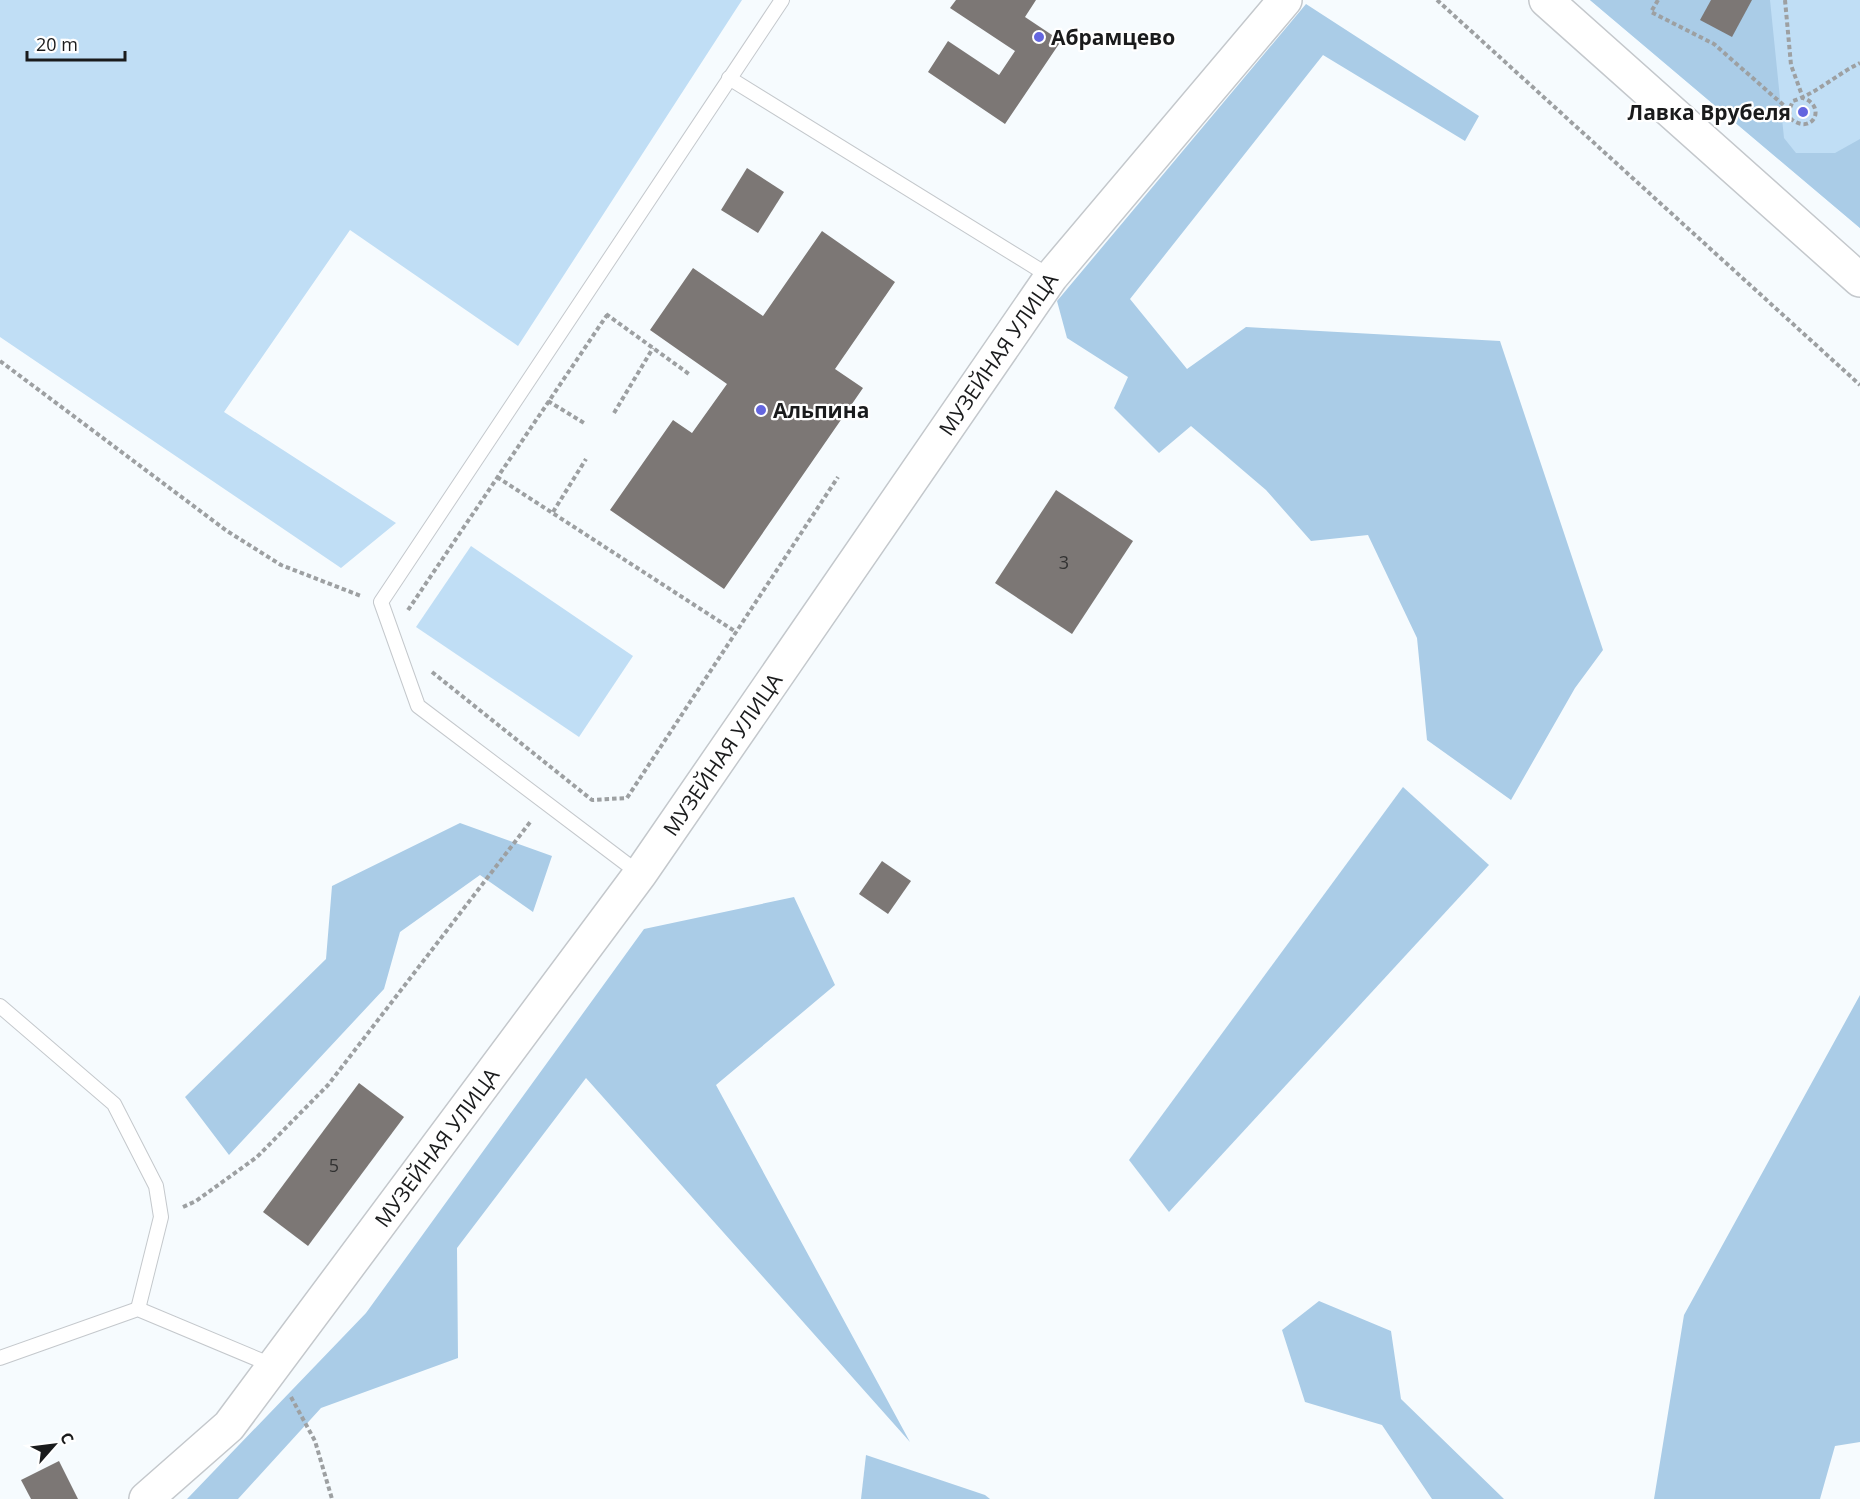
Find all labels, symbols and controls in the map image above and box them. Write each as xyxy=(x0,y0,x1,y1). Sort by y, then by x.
place label: Абрамцево xyxy=(1051,23,1175,51)
scale bar xyxy=(27,24,124,62)
marker: Абрамцево xyxy=(1032,30,1046,44)
text: 20 m xyxy=(36,32,78,56)
place label: Лавка Врубеля xyxy=(1628,98,1791,126)
marker: Лавка Врубеля xyxy=(1796,105,1810,119)
street label: МУЗЕЙНАЯ УЛИЦА xyxy=(932,267,1064,441)
place label: Альпина xyxy=(773,396,869,424)
marker: Альпина xyxy=(754,403,768,417)
house number: 3 xyxy=(1059,550,1069,574)
street label: МУЗЕЙНАЯ УЛИЦА xyxy=(656,667,789,841)
street label: МУЗЕЙНАЯ УЛИЦА xyxy=(368,1061,505,1233)
house number: 5 xyxy=(329,1153,339,1177)
north arrow xyxy=(24,1415,84,1475)
text: С xyxy=(55,1428,79,1448)

